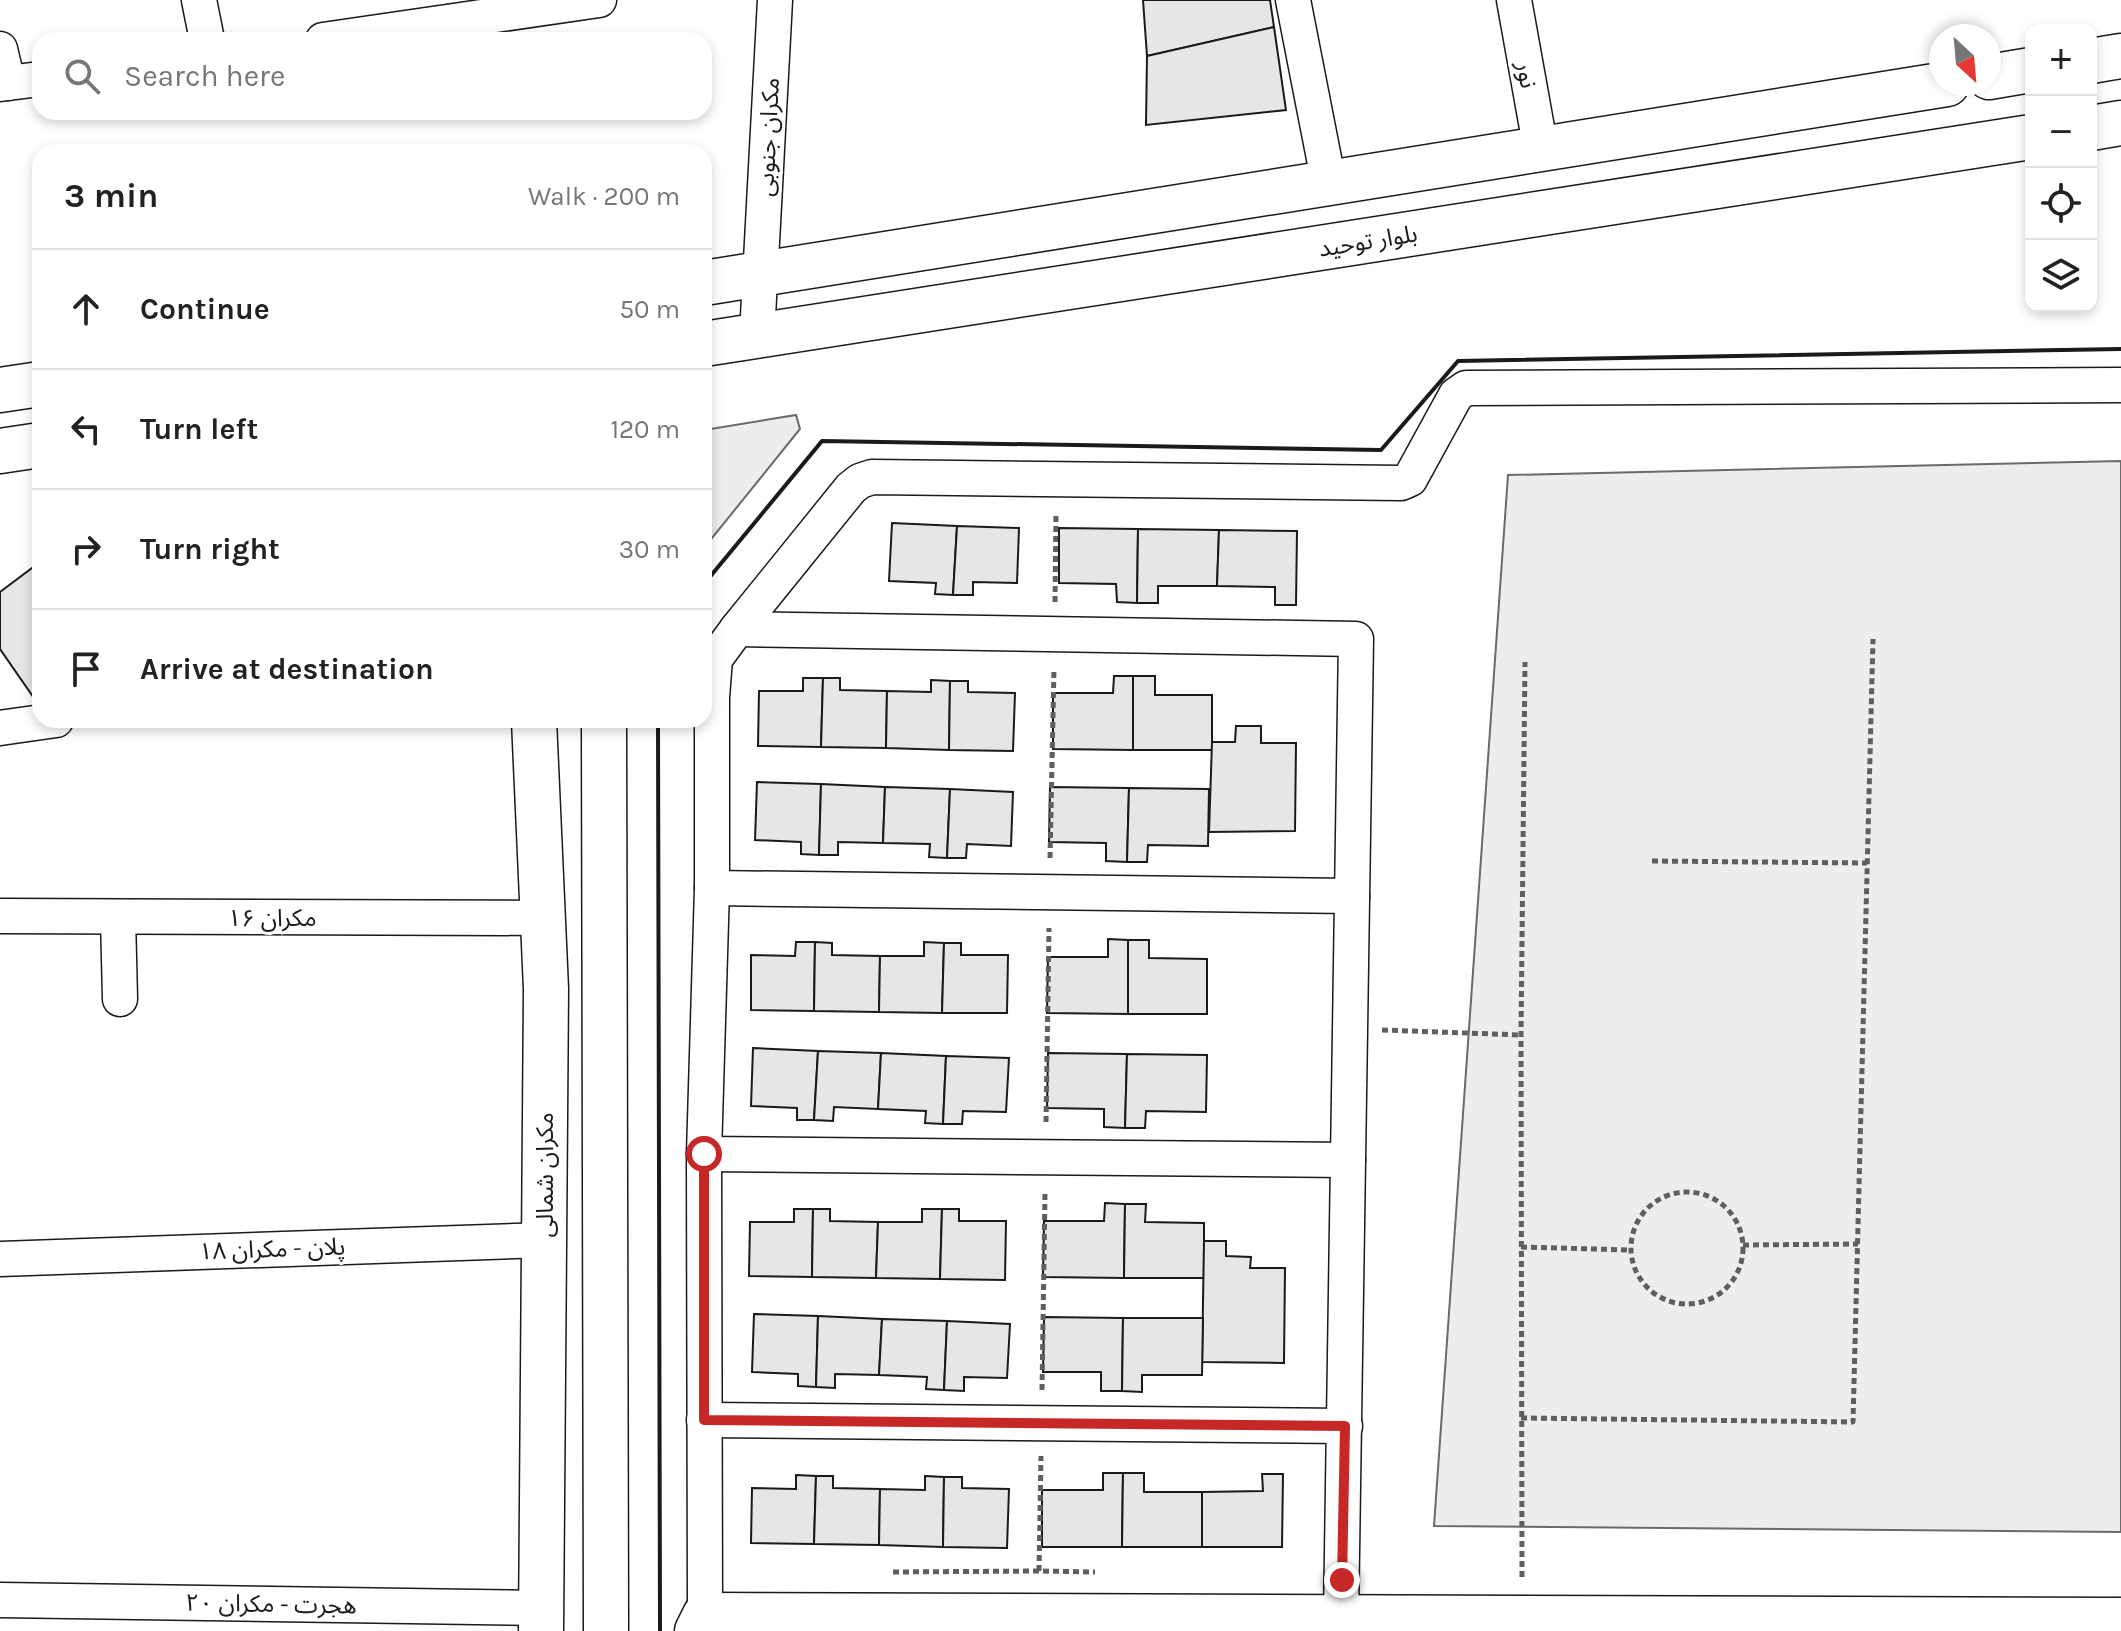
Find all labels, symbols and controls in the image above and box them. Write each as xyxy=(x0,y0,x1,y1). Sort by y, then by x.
north arrow xyxy=(1929,24,2001,96)
map controls xyxy=(2025,24,2097,312)
button: + xyxy=(2025,24,2097,96)
search box xyxy=(32,32,712,120)
icon: search xyxy=(60,54,104,98)
text: Search here xyxy=(124,58,285,94)
street label: نور xyxy=(1511,58,1543,91)
street label: مکران جنوبی xyxy=(751,77,785,197)
button: − xyxy=(2025,96,2097,168)
button: locate xyxy=(2025,168,2097,240)
text: 3 min xyxy=(64,176,158,216)
text: Walk · 200 m xyxy=(528,181,680,212)
street label: بلوار توحید xyxy=(1317,219,1419,263)
button: layers xyxy=(2025,240,2097,312)
icon: ahead xyxy=(64,287,108,331)
text: Continue xyxy=(140,291,270,327)
text: 50 m xyxy=(619,294,680,325)
icon: left xyxy=(64,407,108,451)
text: Turn left xyxy=(140,411,258,447)
text: 120 m xyxy=(610,414,680,445)
icon: right xyxy=(64,527,108,571)
text: Turn right xyxy=(140,531,280,567)
text: 30 m xyxy=(619,534,680,565)
icon: arrive xyxy=(64,647,108,691)
text: Arrive at destination xyxy=(140,651,434,687)
street label: مکران ۱۶ xyxy=(227,904,317,932)
street label: مکران شمالی xyxy=(531,1112,559,1238)
route start xyxy=(686,1136,722,1172)
street label: پلان - مکران ۱۸ xyxy=(198,1232,346,1267)
route end xyxy=(1324,1562,1360,1598)
street label: هجرت - مکران ۲۰ xyxy=(185,1589,357,1619)

